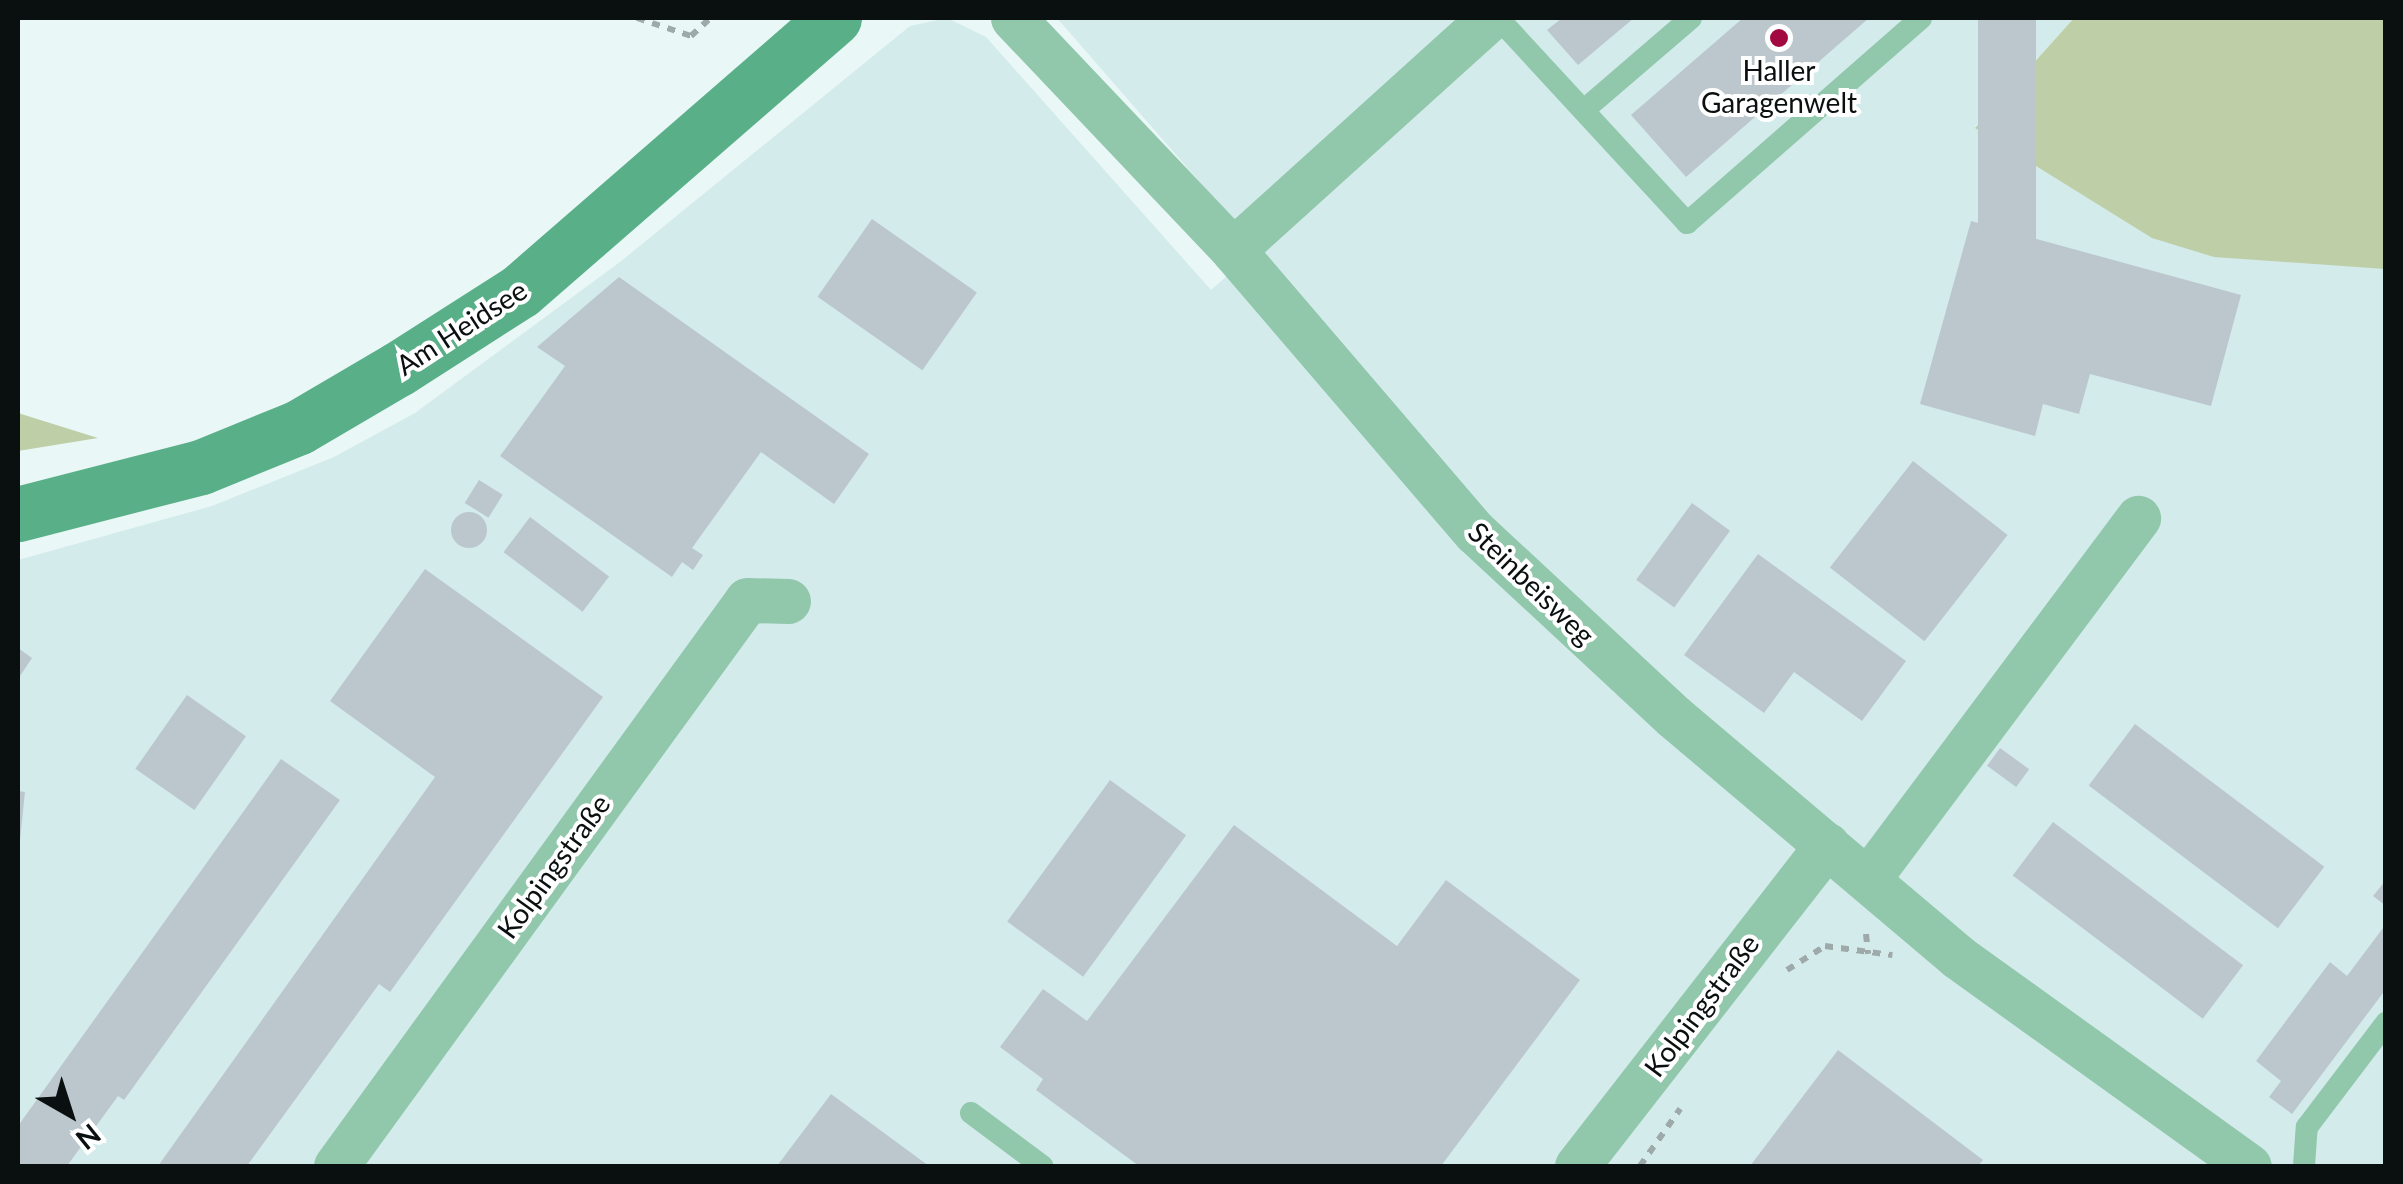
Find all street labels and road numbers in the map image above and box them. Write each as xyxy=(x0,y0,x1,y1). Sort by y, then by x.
street label: Am Heidsee xyxy=(389,272,533,382)
street label: Steinbeisweg xyxy=(1462,515,1602,651)
street label: Kolpingstraße xyxy=(490,788,616,944)
street label: Kolpingstraße xyxy=(1637,927,1765,1083)

